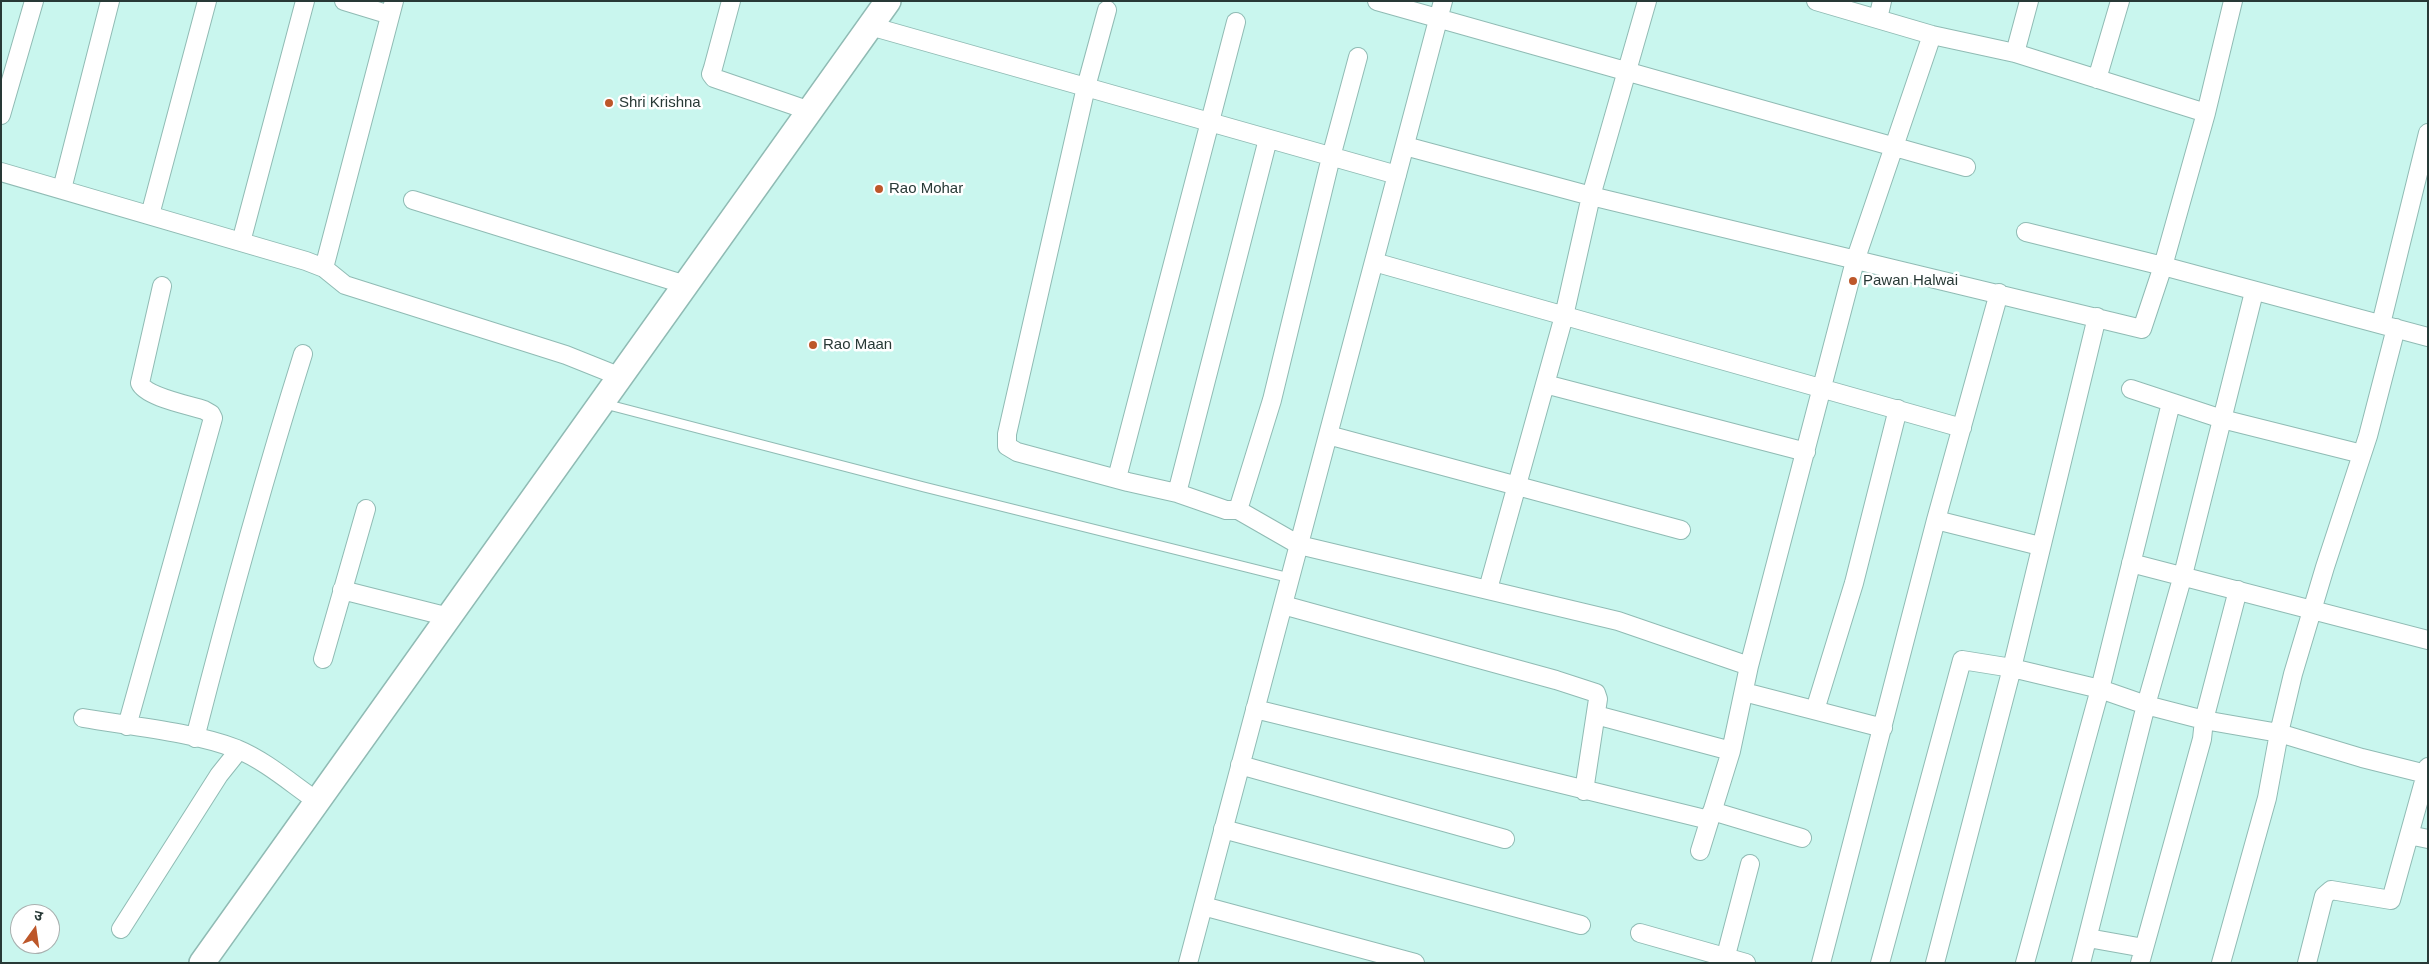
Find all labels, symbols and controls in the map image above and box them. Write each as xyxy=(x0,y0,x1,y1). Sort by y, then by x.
place label: Shri Krishna xyxy=(619,94,701,112)
marker: Shri Krishna xyxy=(603,97,615,109)
place label: Rao Mohar xyxy=(889,180,963,198)
marker: Rao Mohar xyxy=(873,183,885,195)
place label: Pawan Halwai xyxy=(1863,272,1958,290)
marker: Pawan Halwai xyxy=(1847,275,1859,287)
place label: Rao Maan xyxy=(823,336,892,354)
marker: Rao Maan xyxy=(807,339,819,351)
north arrow xyxy=(10,904,60,954)
text: उ xyxy=(32,907,44,924)

